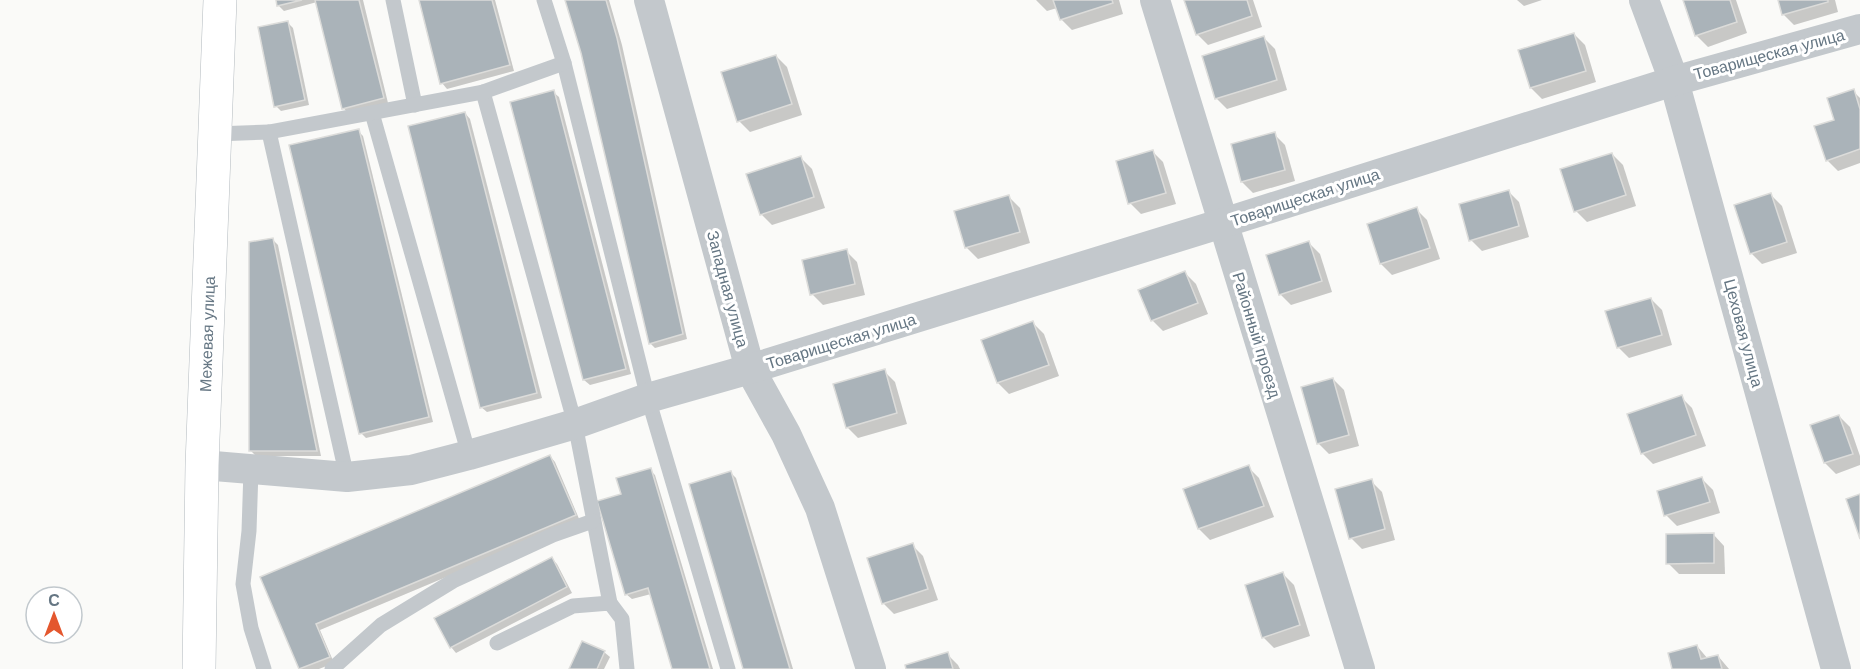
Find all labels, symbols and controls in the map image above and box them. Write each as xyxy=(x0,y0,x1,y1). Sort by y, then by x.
street label: Товарищеская улица xyxy=(1691,24,1847,85)
street label: Товарищеская улица xyxy=(1228,163,1382,231)
street label: Западная улица xyxy=(702,228,753,350)
street label: Районный проезд xyxy=(1227,270,1286,401)
street label: Межевая улица xyxy=(195,276,220,392)
street label: Цеховая улица xyxy=(1719,277,1768,390)
street label: Товарищеская улица xyxy=(764,309,919,374)
north arrow xyxy=(24,585,84,645)
text: С xyxy=(48,590,60,611)

